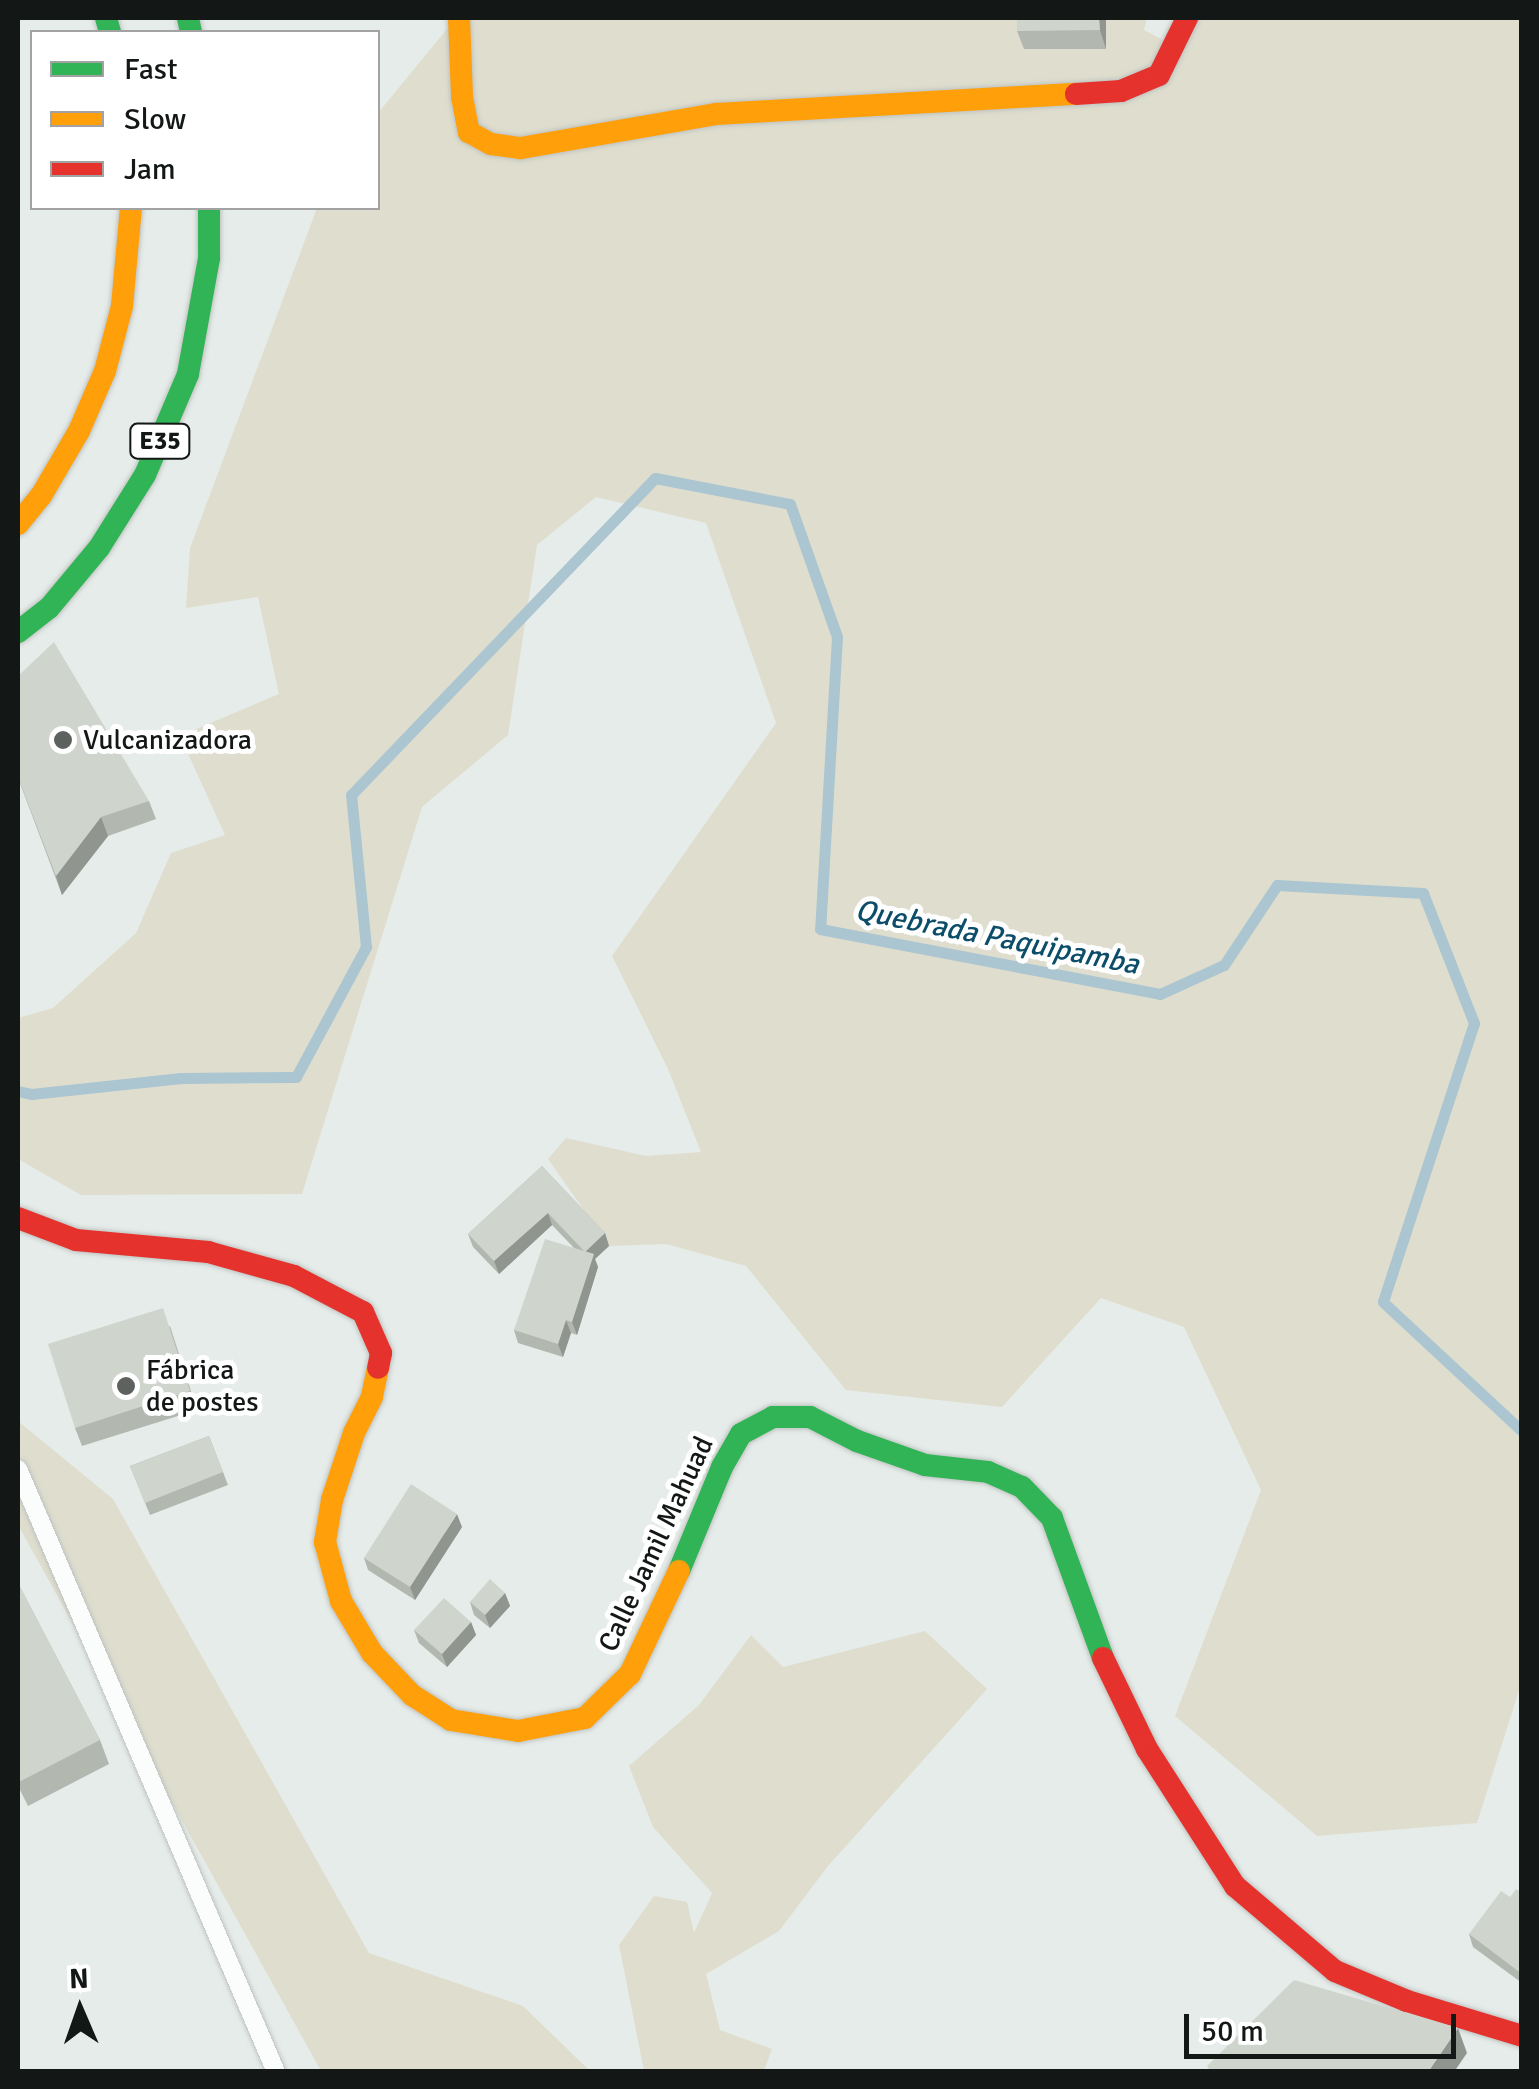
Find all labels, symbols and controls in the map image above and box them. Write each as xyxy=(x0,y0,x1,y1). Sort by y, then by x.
legend xyxy=(30,30,380,210)
text: Fast xyxy=(124,51,177,88)
text: Slow xyxy=(124,101,186,138)
text: Jam xyxy=(124,151,176,188)
road number: E35 xyxy=(128,421,192,461)
place label: Vulcanizadora xyxy=(83,723,252,757)
marker: Vulcanizadora xyxy=(52,729,74,751)
water label: Quebrada Paquipamba xyxy=(852,893,1142,983)
place label: Fábrica de postes xyxy=(146,1353,258,1419)
marker: Fábrica de postes xyxy=(115,1375,137,1397)
street label: Calle Jamil Mahuad xyxy=(591,1431,721,1657)
north arrow xyxy=(30,1959,130,2059)
text: N xyxy=(69,1962,89,1996)
scale bar xyxy=(1189,1994,1462,2056)
text: 50 m xyxy=(1201,2013,1264,2050)

